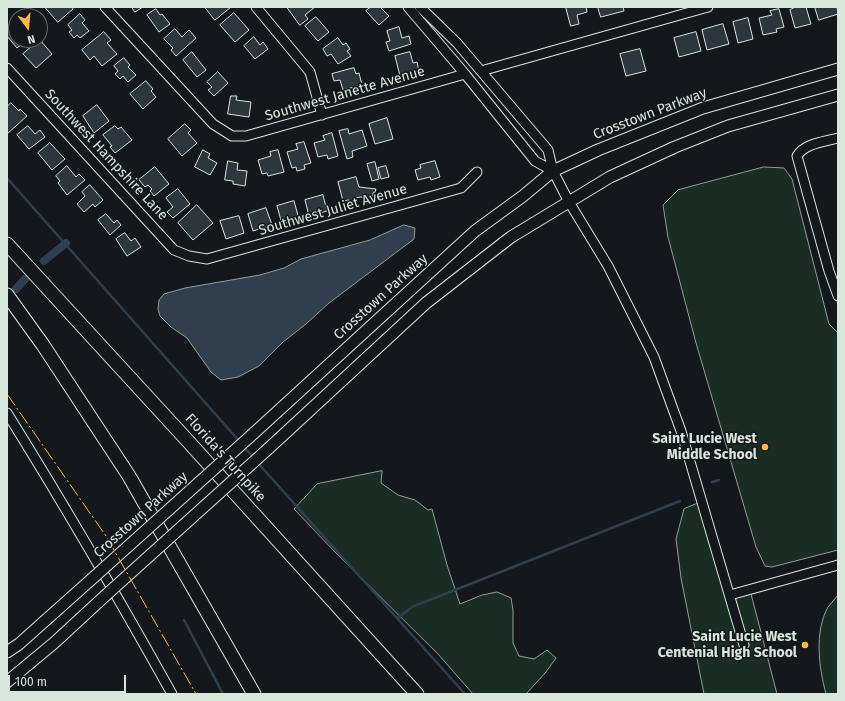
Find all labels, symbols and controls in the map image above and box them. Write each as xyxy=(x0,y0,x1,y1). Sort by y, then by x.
north arrow xyxy=(8,8,48,48)
text: N xyxy=(26,32,36,46)
street label: Southwest Janette Avenue xyxy=(263,63,427,125)
street label: Crosstown Parkway xyxy=(591,85,709,143)
street label: Southwest Hampshire Lane xyxy=(41,86,171,224)
street label: Southwest Juliet Avenue xyxy=(257,181,409,239)
street label: Crosstown Parkway xyxy=(331,250,431,344)
street label: Florida's Turnpike xyxy=(181,411,269,505)
place label: Saint Lucie West Middle School xyxy=(652,431,757,464)
marker: Saint Lucie West Middle School xyxy=(760,442,770,452)
street label: Crosstown Parkway xyxy=(91,468,191,562)
place label: Saint Lucie West Centenial High School xyxy=(658,629,797,662)
marker: Saint Lucie West Centenial High School xyxy=(800,640,810,650)
scale bar xyxy=(10,667,128,693)
text: 100 m xyxy=(15,675,47,689)

